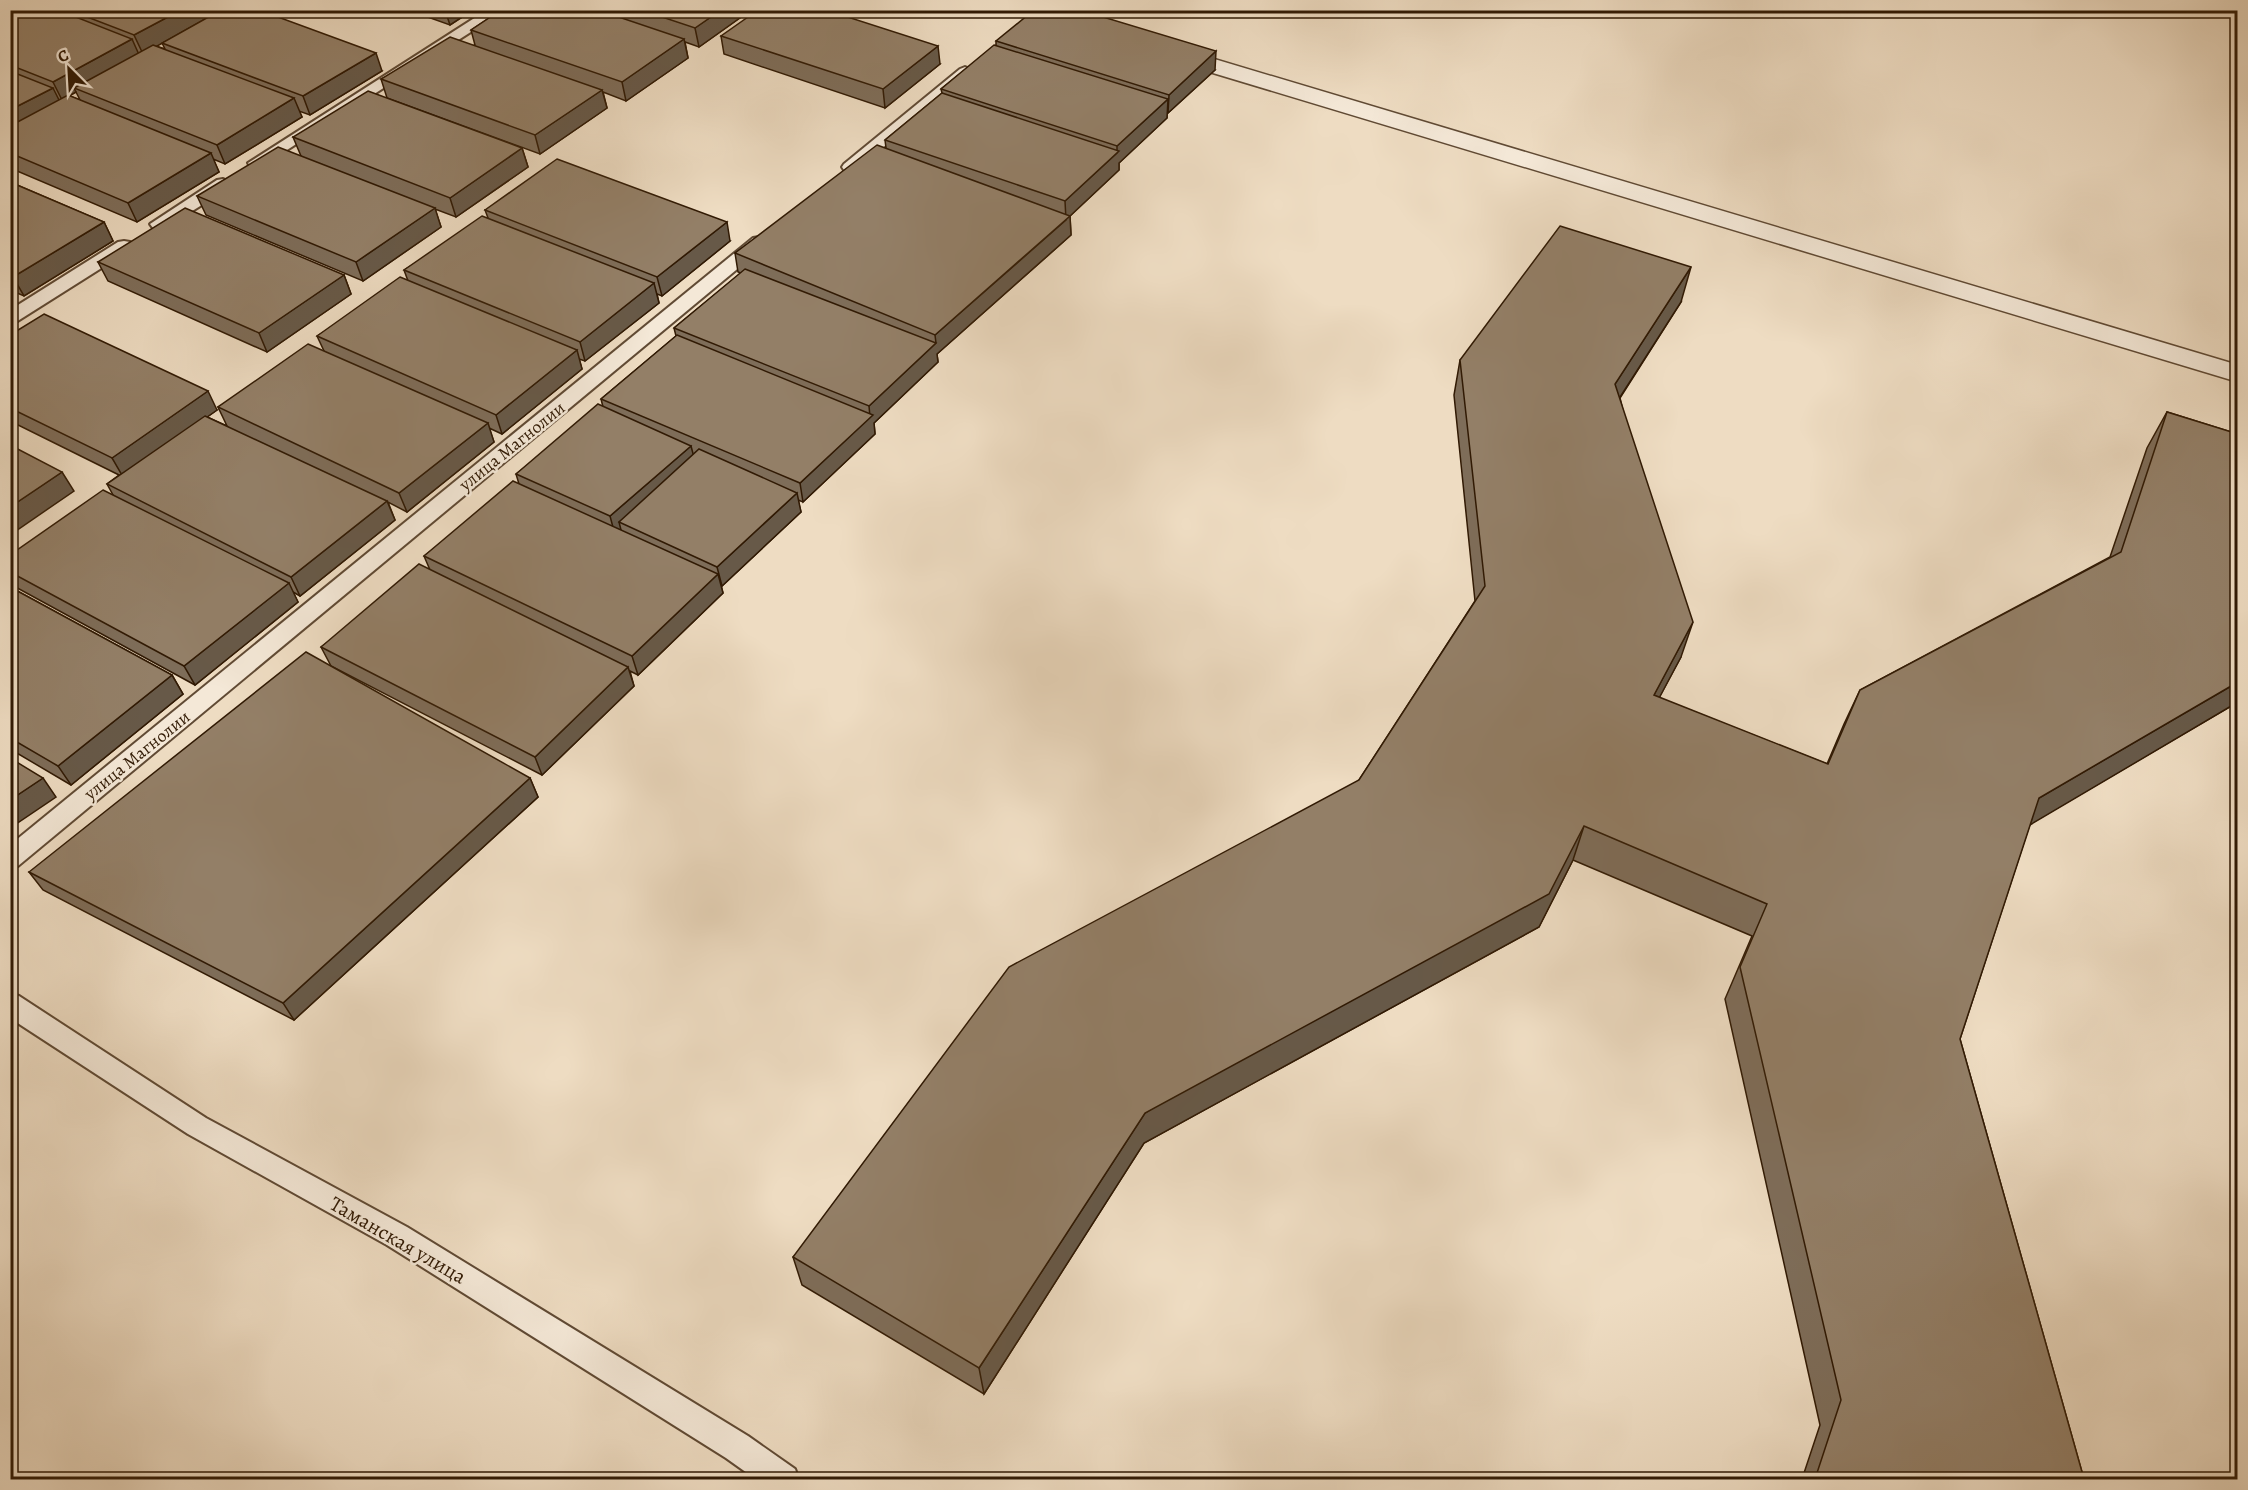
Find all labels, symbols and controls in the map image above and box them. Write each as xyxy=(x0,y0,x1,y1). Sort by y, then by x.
north arrow xyxy=(39,39,99,99)
text: С xyxy=(54,44,72,68)
street label: улица Магнолии xyxy=(453,396,570,497)
street label: улица Магнолии xyxy=(78,705,195,806)
street label: Таманская улица xyxy=(325,1190,472,1291)

